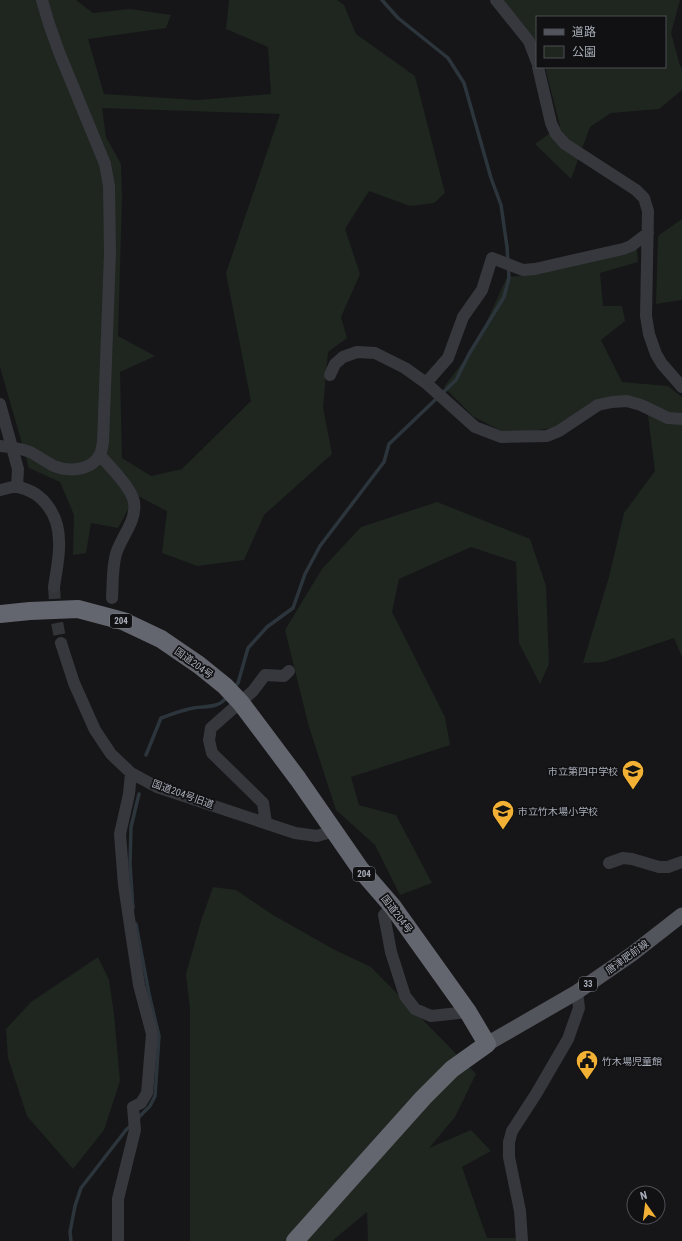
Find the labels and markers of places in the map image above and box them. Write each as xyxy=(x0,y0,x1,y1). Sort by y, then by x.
school or university icon: 市立第四中学校 xyxy=(620,758,646,791)
place label: 市立第四中学校 xyxy=(548,766,618,777)
school or university icon: 市立竹木場小学校 xyxy=(490,798,516,831)
place label: 市立竹木場小学校 xyxy=(518,806,598,817)
public building icon: 竹木場児童館 xyxy=(574,1048,600,1081)
place label: 竹木場児童館 xyxy=(602,1056,662,1067)

